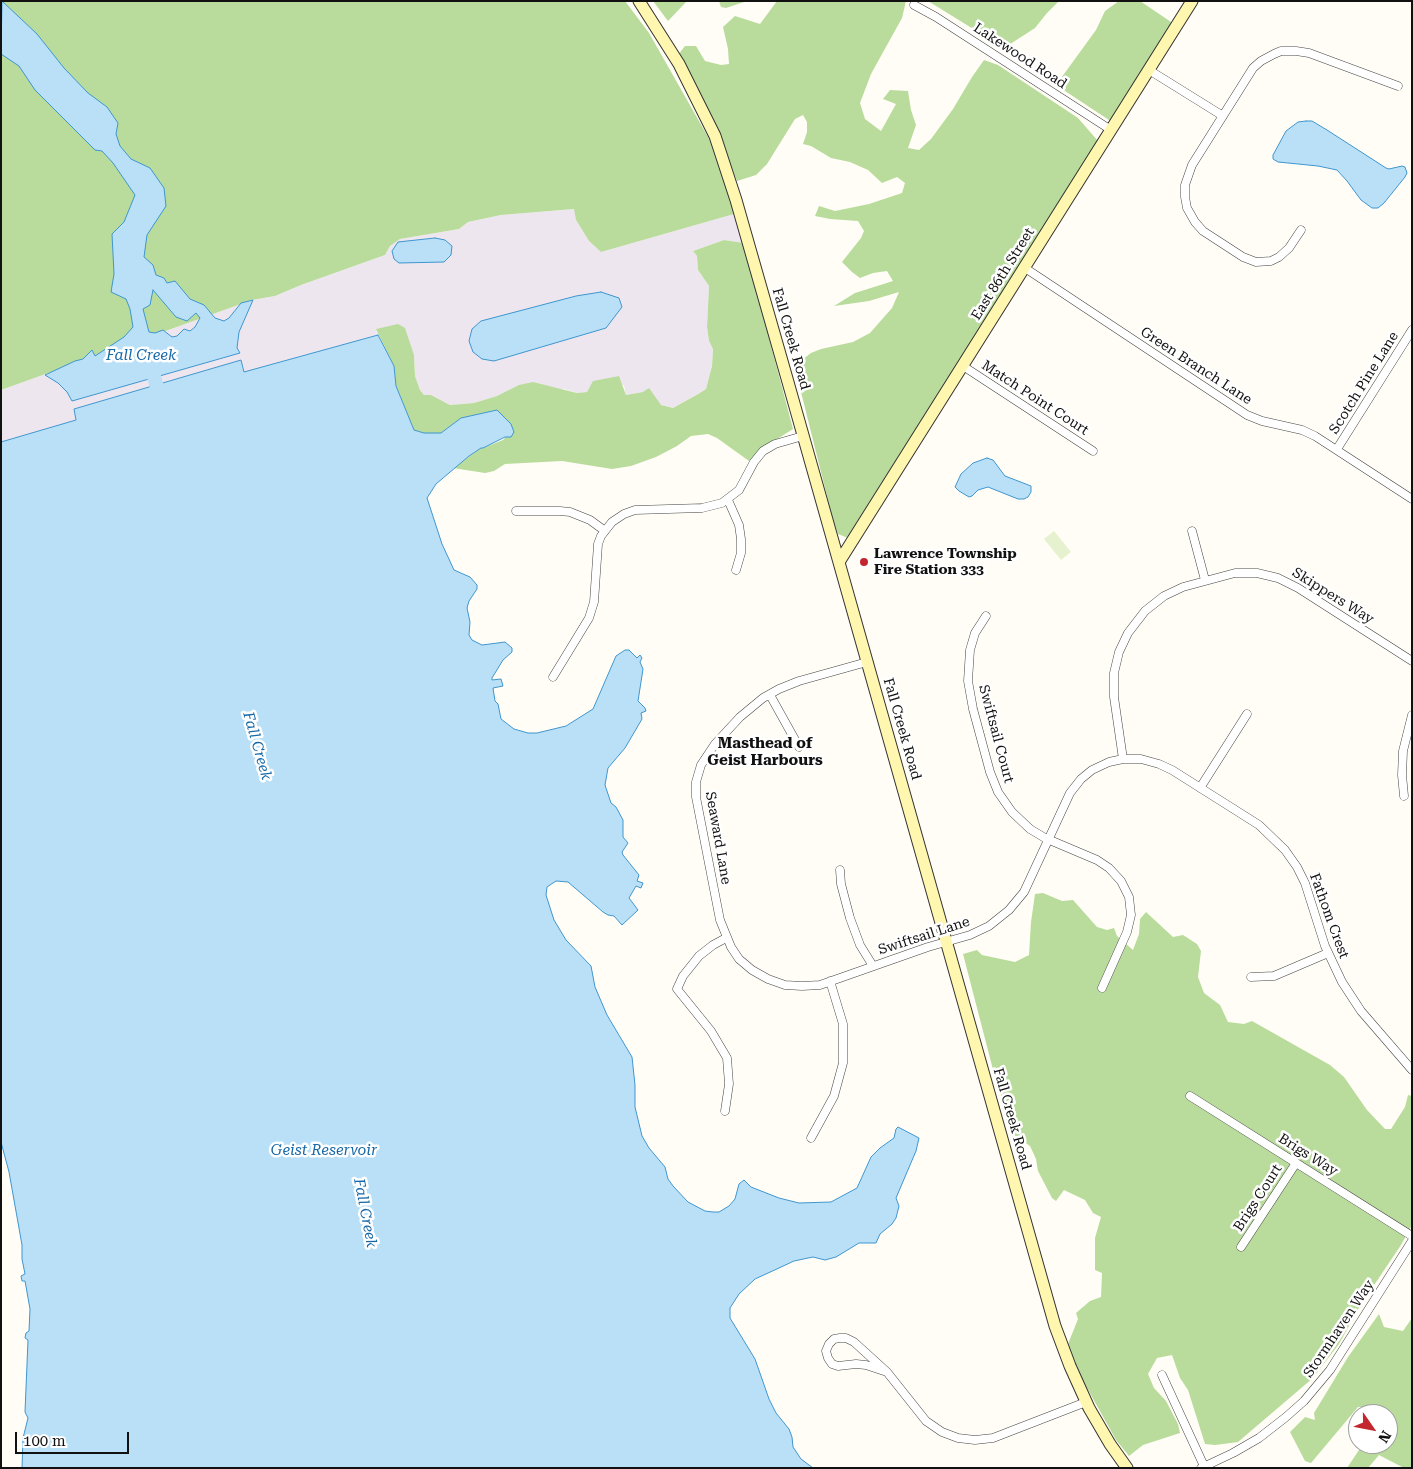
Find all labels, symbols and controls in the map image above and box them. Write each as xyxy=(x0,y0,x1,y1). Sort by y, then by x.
street label: Lakewood Road xyxy=(970,20,1070,92)
street label: East 86th Street xyxy=(968,225,1038,323)
street label: Fall Creek Road xyxy=(768,286,814,392)
street label: Green Branch Lane xyxy=(1137,324,1255,408)
street label: Scotch Pine Lane xyxy=(1326,329,1402,437)
water label: Fall Creek xyxy=(106,347,176,365)
street label: Match Point Court xyxy=(978,357,1092,439)
place label: Lawrence Township Fire Station 333 xyxy=(874,546,1017,578)
marker: Lawrence Township Fire Station 333 xyxy=(858,556,870,568)
street label: Skippers Way xyxy=(1289,564,1377,628)
street label: Fall Creek Road xyxy=(879,676,925,782)
street label: Swiftsail Court xyxy=(975,683,1017,785)
water label: Fall Creek xyxy=(239,710,275,782)
district label: Masthead of Geist Harbours xyxy=(707,735,823,770)
street label: Seaward Lane xyxy=(702,790,734,886)
street label: Fathom Crest xyxy=(1306,871,1352,961)
street label: Swiftsail Lane xyxy=(876,913,972,959)
street label: Fall Creek Road xyxy=(989,1066,1035,1172)
street label: Brigs Way xyxy=(1275,1130,1341,1180)
water label: Geist Reservoir xyxy=(271,1142,377,1160)
street label: Brigs Court xyxy=(1230,1161,1286,1235)
water label: Fall Creek xyxy=(349,1177,381,1249)
street label: Stormhaven Way xyxy=(1300,1277,1378,1381)
north arrow xyxy=(1348,1404,1398,1454)
scale bar xyxy=(18,1422,131,1454)
text: N xyxy=(1375,1428,1394,1446)
text: 100 m xyxy=(23,1432,66,1450)

